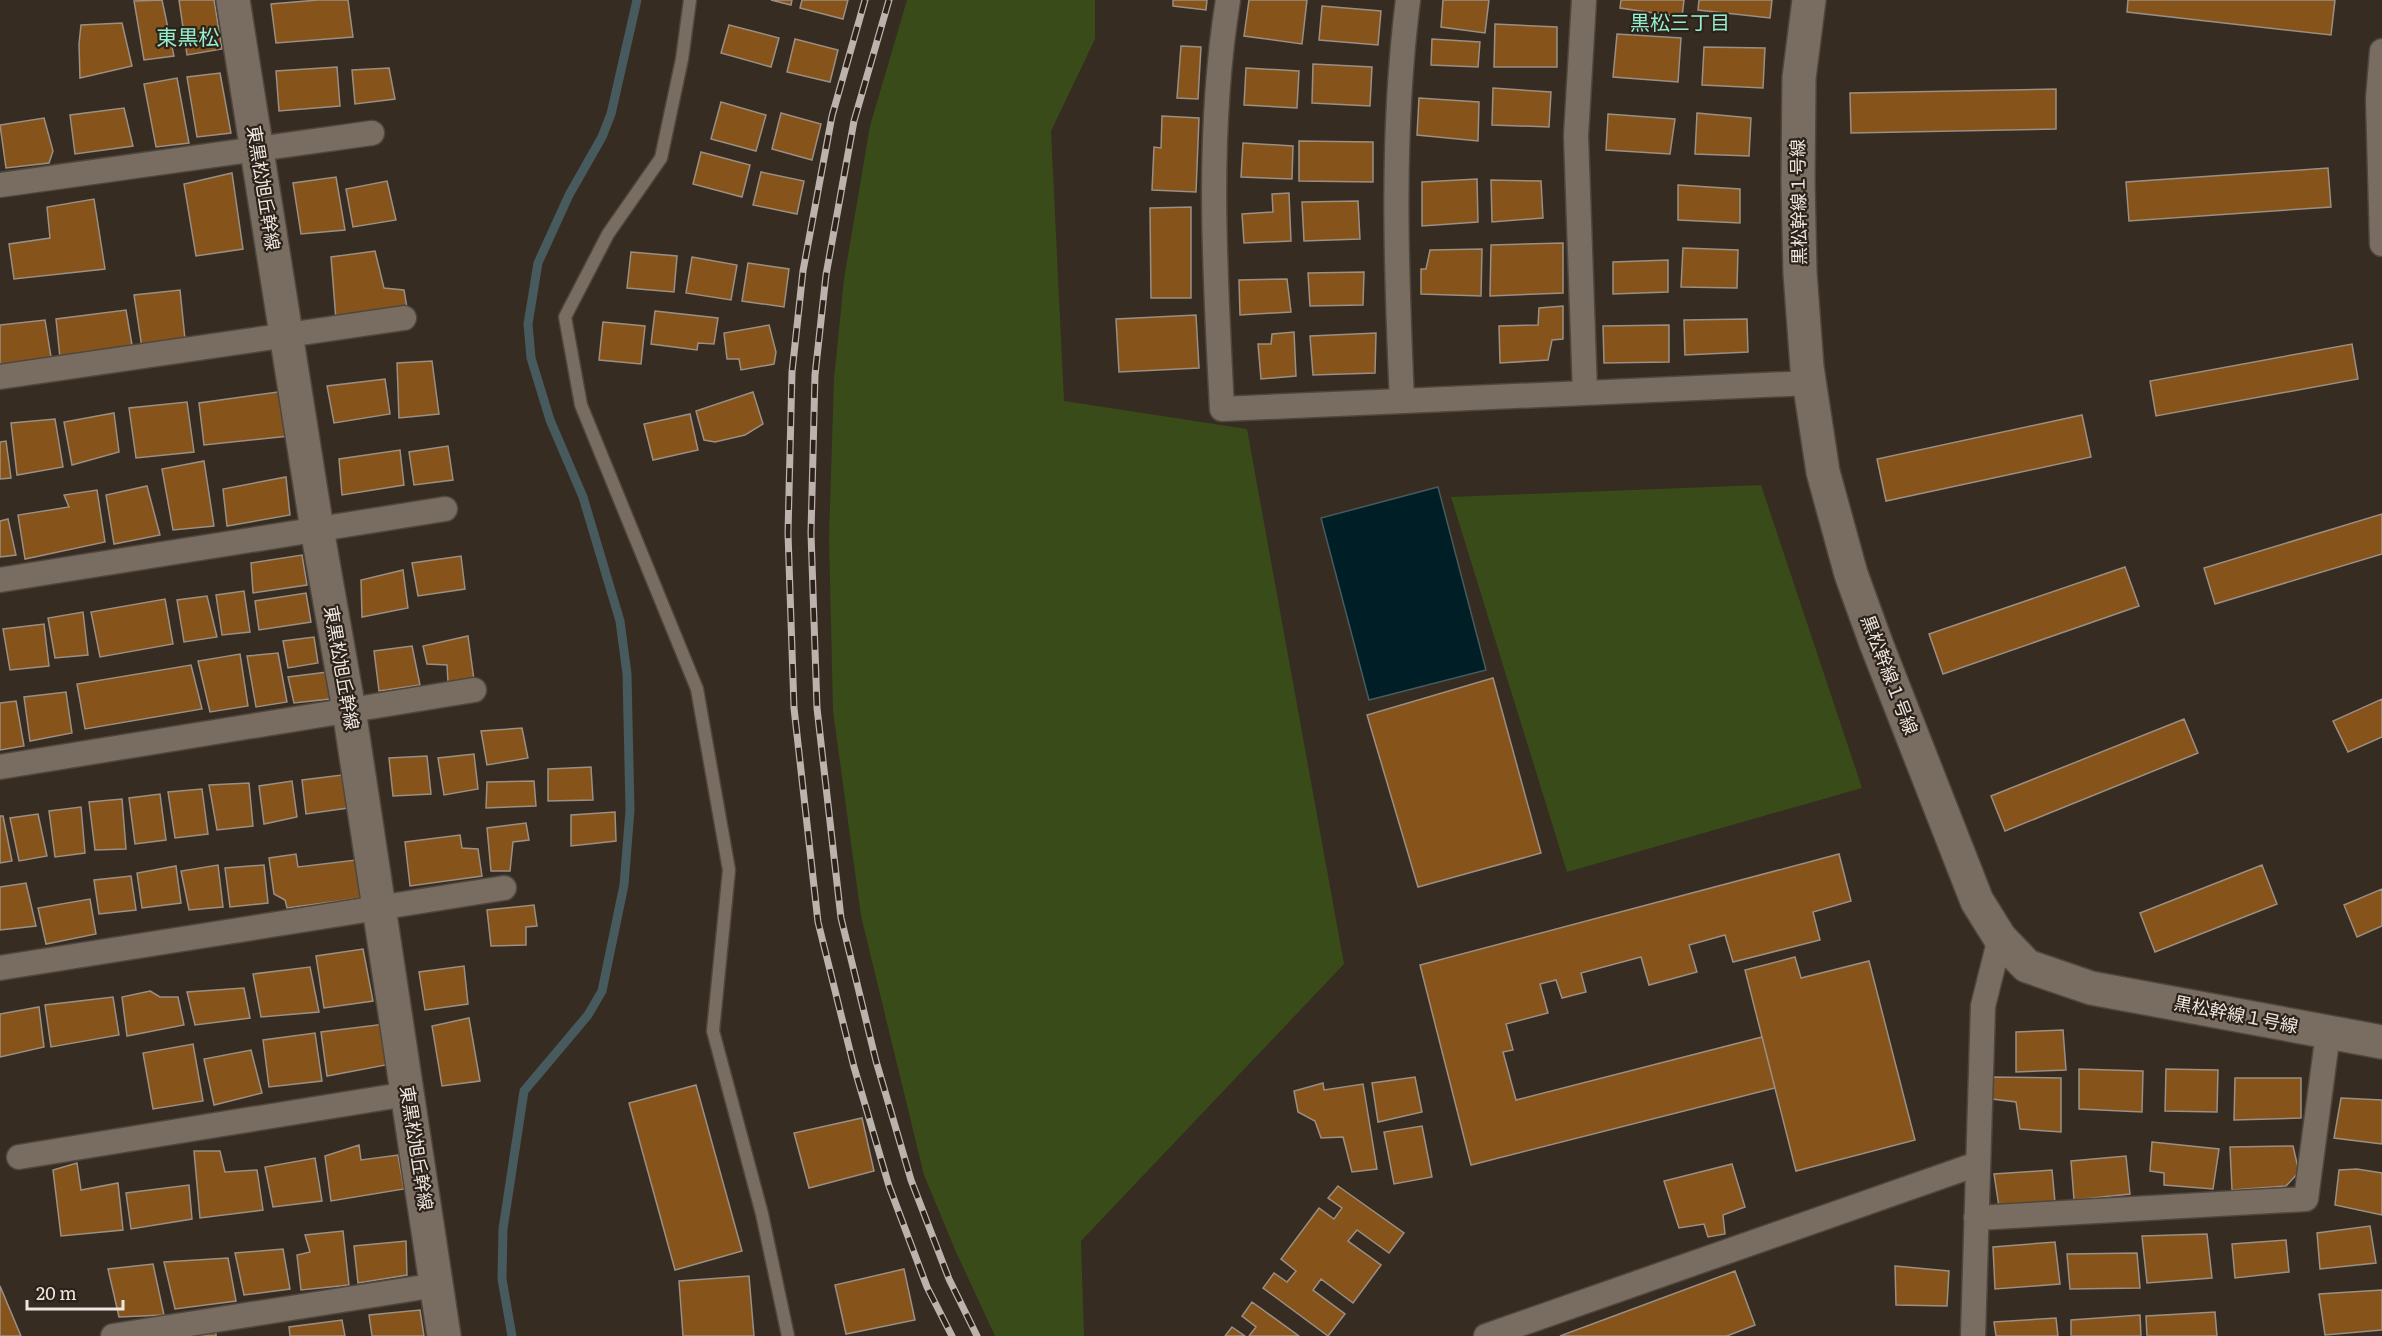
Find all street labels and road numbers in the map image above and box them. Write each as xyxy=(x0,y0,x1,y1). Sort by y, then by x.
street label: 東黒松旭丘幹線 xyxy=(241,123,288,252)
street label: 黒松幹線１号線 xyxy=(1783,139,1812,265)
street label: 東黒松旭丘幹線 xyxy=(318,603,367,732)
street label: 黒松幹線１号線 xyxy=(1855,611,1926,738)
street label: 黒松幹線１号線 xyxy=(2172,988,2301,1039)
street label: 東黒松旭丘幹線 xyxy=(394,1083,441,1212)

